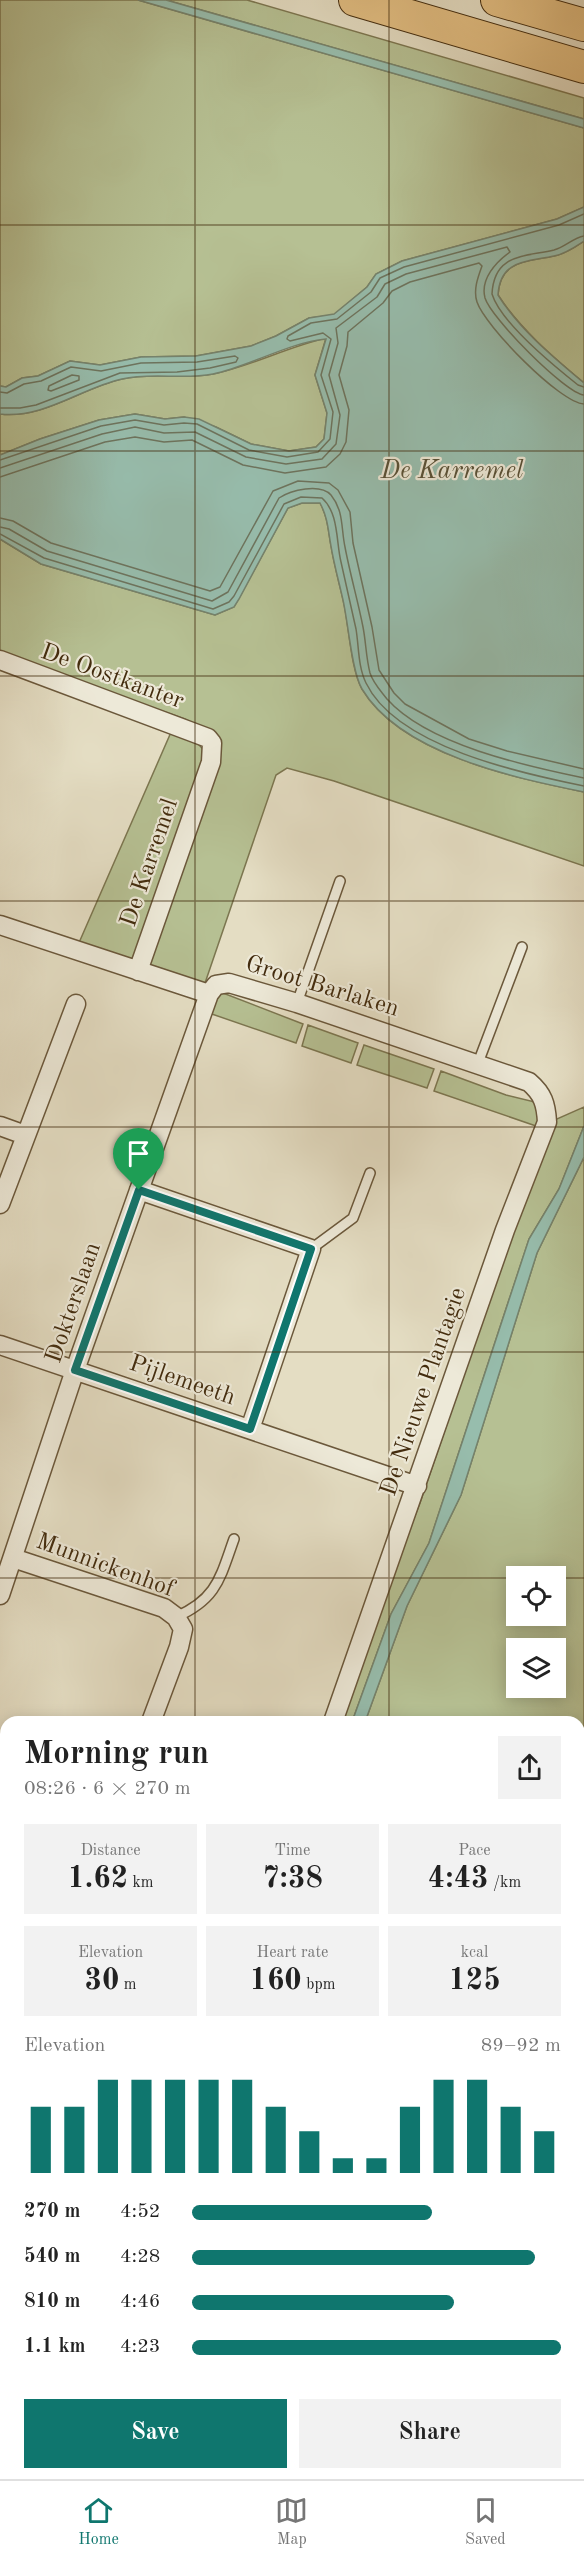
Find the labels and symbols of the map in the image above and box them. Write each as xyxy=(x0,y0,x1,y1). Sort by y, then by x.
water label: De Karremel xyxy=(379,458,524,484)
street label: De Oostkanter xyxy=(37,640,187,714)
street label: De Karremel xyxy=(117,796,183,930)
street label: Groot Barlaken xyxy=(242,952,402,1022)
pin xyxy=(113,1128,164,1190)
street label: Dokterslaan xyxy=(42,1240,106,1366)
street label: De Nieuwe Plantagie xyxy=(377,1285,471,1499)
street label: Pijlemeeth xyxy=(126,1352,238,1410)
street label: Munnickenhof xyxy=(33,1530,178,1602)

